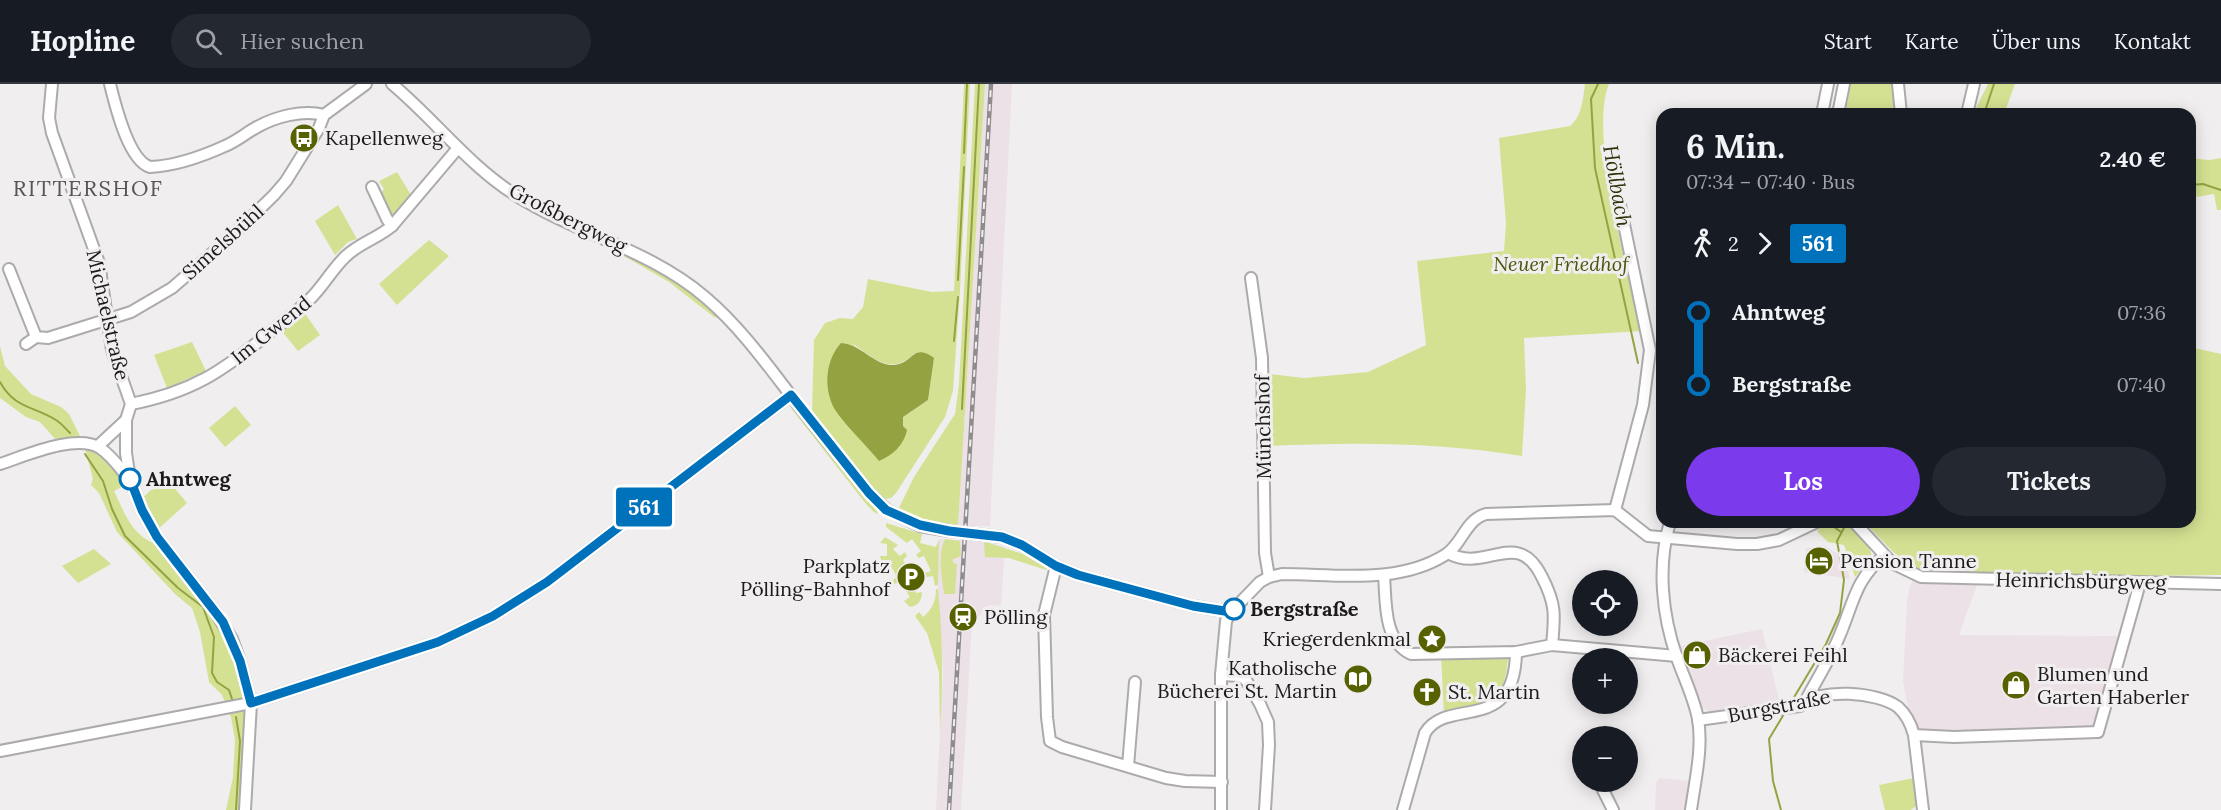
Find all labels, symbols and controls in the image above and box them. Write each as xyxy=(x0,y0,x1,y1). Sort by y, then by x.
search box xyxy=(171,14,591,68)
text: Hopline xyxy=(30,23,135,59)
icon: search xyxy=(192,25,225,58)
text: Hier suchen xyxy=(240,27,364,55)
text: Start xyxy=(1824,28,1872,55)
text: Karte xyxy=(1905,28,1959,55)
text: Über uns xyxy=(1992,28,2081,55)
text: Kontakt xyxy=(2114,28,2191,55)
bus stop icon: Kapellenweg xyxy=(288,122,320,154)
place label: Kapellenweg xyxy=(325,125,444,150)
text: 6 Min. xyxy=(1686,125,1785,167)
water label: Höllbach xyxy=(1597,143,1638,229)
text: 2.40 € xyxy=(2100,145,2166,173)
text: 07:34 – 07:40 · Bus xyxy=(1686,169,1855,194)
district label: RITTERSHOF xyxy=(13,174,163,202)
street label: Großbergweg xyxy=(505,177,632,258)
street label: Simelsbühl xyxy=(177,198,269,285)
icon: walk xyxy=(1686,227,1719,260)
icon: forward xyxy=(1748,227,1781,260)
text: 561 xyxy=(1802,230,1834,257)
text: 2 xyxy=(1728,231,1739,256)
street label: Michaelstraße xyxy=(81,247,136,383)
park label: Neuer Friedhof xyxy=(1493,251,1630,276)
street label: Im Gwend xyxy=(226,290,316,369)
text: Ahntweg xyxy=(1732,298,1825,326)
text: 07:36 xyxy=(2117,300,2166,325)
text: Bergstraße xyxy=(1732,370,1851,398)
text: 07:40 xyxy=(2117,372,2166,397)
street label: Münchshof xyxy=(1249,373,1276,480)
button: Los xyxy=(1686,447,1920,516)
button: Tickets xyxy=(1932,447,2166,516)
place label: Ahntweg xyxy=(146,466,231,491)
marker: Ahntweg xyxy=(119,468,141,490)
line badge: 561 xyxy=(610,488,678,526)
text: 561 xyxy=(628,494,660,521)
hotel icon: Pension Tanne xyxy=(1803,545,1835,577)
place label: Pension Tanne xyxy=(1840,548,1977,573)
place label: Parkplatz Pölling-Bahnhof xyxy=(740,553,891,601)
parking icon: Parkplatz Pölling-Bahnhof xyxy=(895,561,927,593)
street label: Heinrichsbürgweg xyxy=(1995,567,2168,595)
map controls xyxy=(1572,570,1638,792)
button: locate xyxy=(1572,570,1638,636)
place label: Bergstraße xyxy=(1250,596,1359,621)
marker: Bergstraße xyxy=(1223,598,1245,620)
station icon: Pölling xyxy=(947,601,979,633)
place label: Pölling xyxy=(984,604,1048,629)
place icon: Kriegerdenkmal xyxy=(1416,623,1448,655)
place label: Kriegerdenkmal xyxy=(1263,626,1411,651)
shop icon: Bäckerei Feihl xyxy=(1681,639,1713,671)
place label: Bäckerei Feihl xyxy=(1718,642,1848,667)
button: + xyxy=(1572,648,1638,714)
place label: Katholische Bücherei St. Martin xyxy=(1157,655,1337,703)
place label: Blumen und Garten Haberler xyxy=(2037,661,2189,709)
library icon: Katholische Bücherei St. Martin xyxy=(1342,663,1374,695)
shop icon: Blumen und Garten Haberler xyxy=(2000,669,2032,701)
church icon: St. Martin xyxy=(1411,676,1443,708)
place label: St. Martin xyxy=(1448,679,1540,704)
street label: Burgstraße xyxy=(1725,683,1833,728)
button: − xyxy=(1572,726,1638,792)

